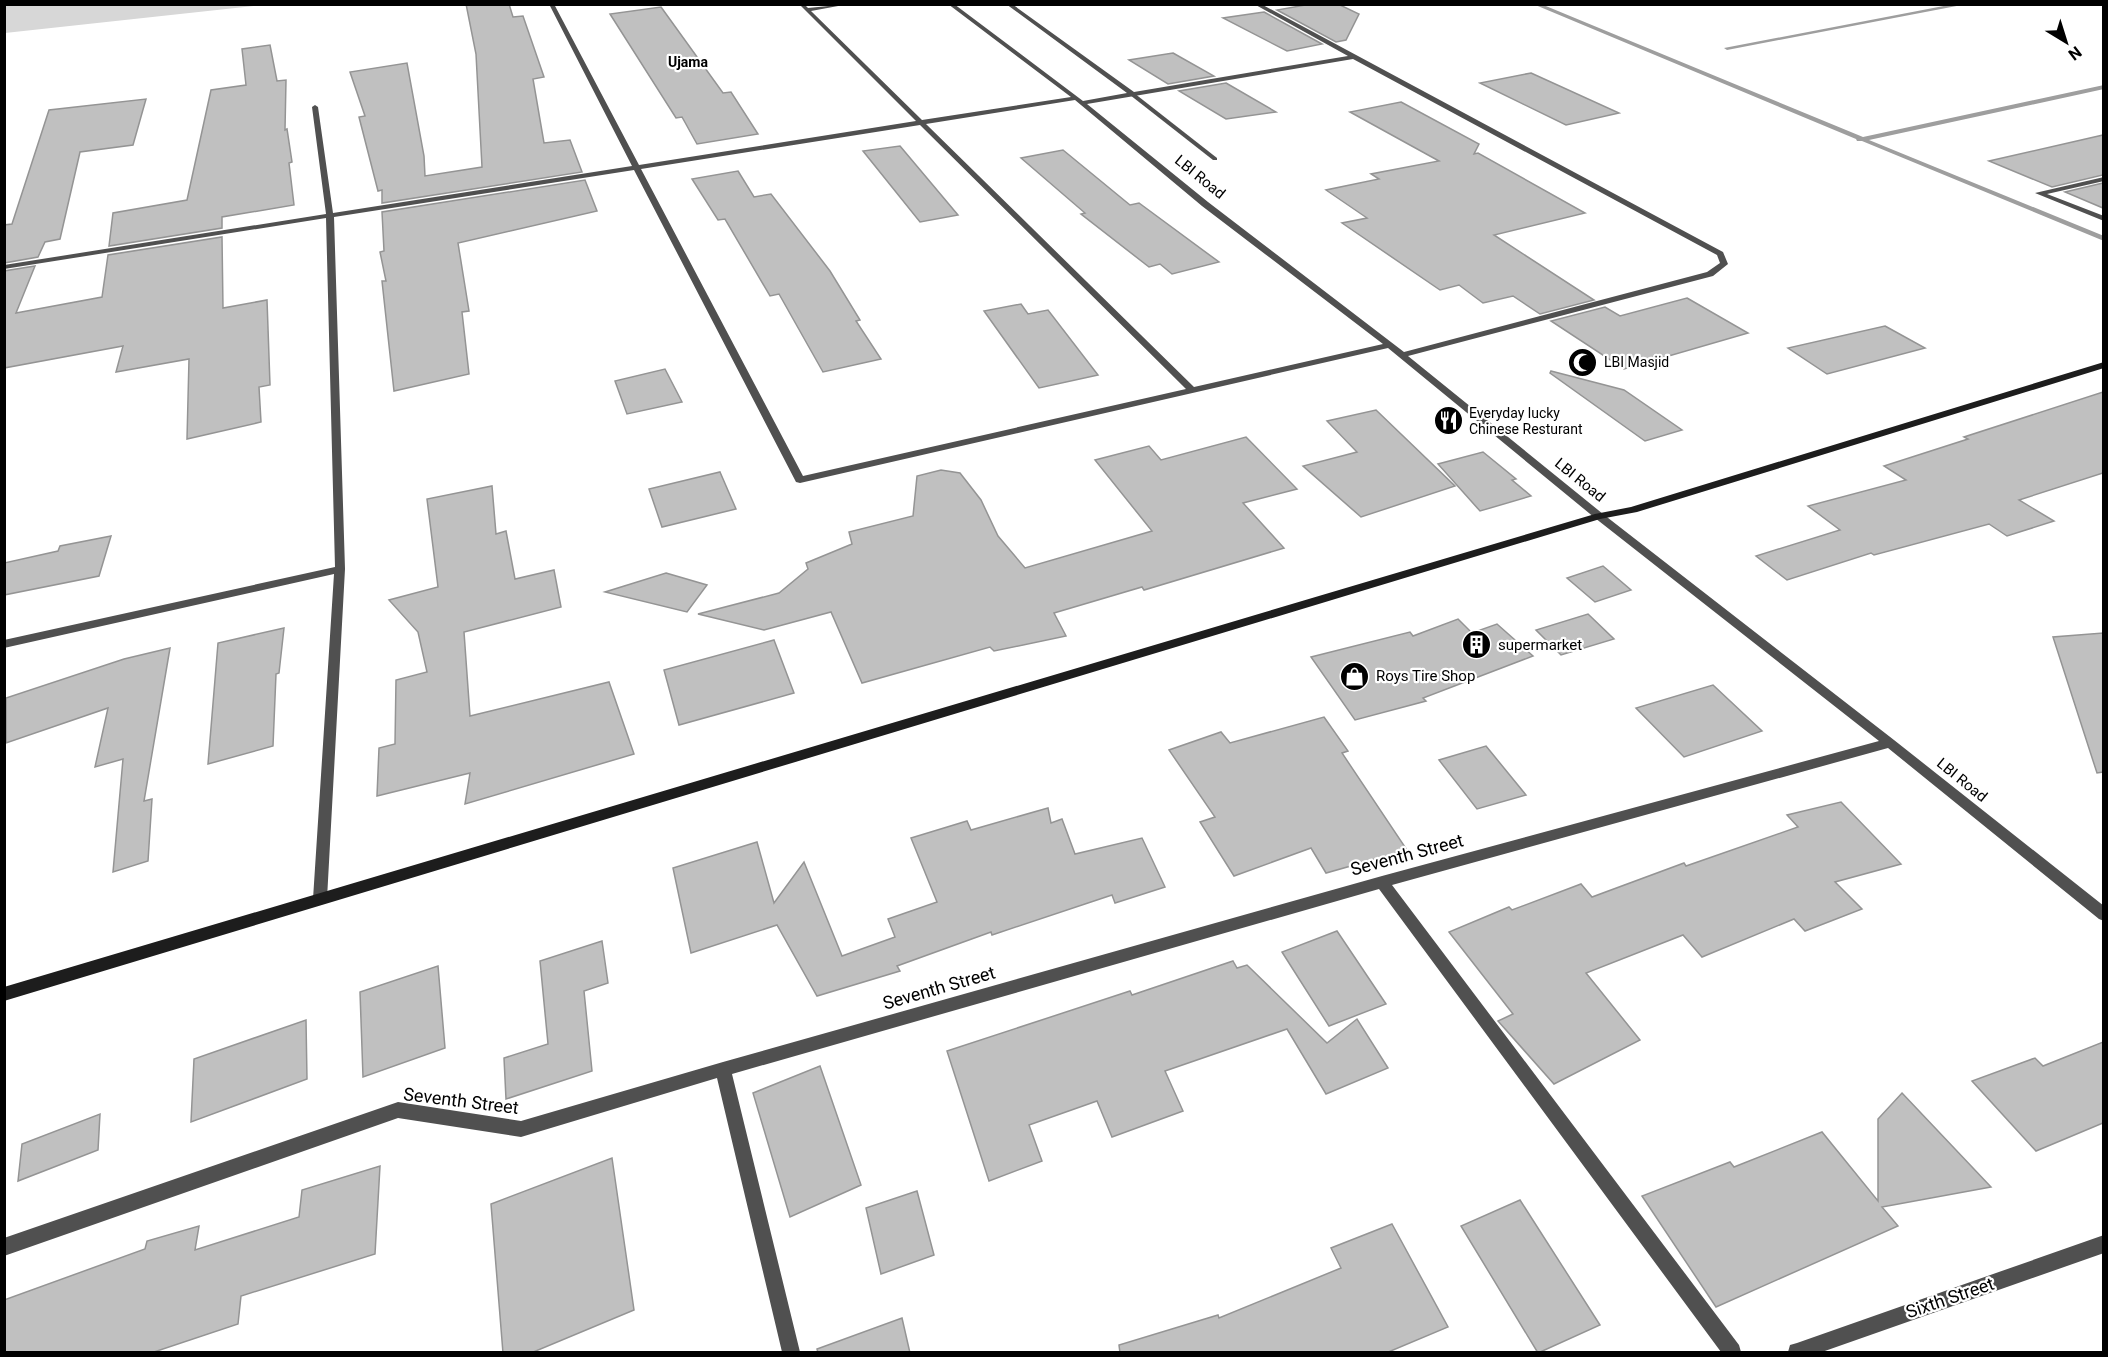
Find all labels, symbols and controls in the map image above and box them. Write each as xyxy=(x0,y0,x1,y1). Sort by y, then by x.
north arrow xyxy=(2036,12,2096,72)
text: N xyxy=(2065,42,2085,64)
district label: Ujama xyxy=(668,54,708,70)
street label: LBI Road xyxy=(1171,151,1229,203)
mosque icon: LBI Masjid xyxy=(1567,346,1599,378)
place label: LBI Masjid xyxy=(1604,354,1669,370)
restaurant icon: Everyday lucky Chinese Resturant xyxy=(1432,405,1464,437)
place label: Everyday lucky Chinese Resturant xyxy=(1469,405,1583,437)
street label: LBI Road xyxy=(1551,454,1609,506)
building icon: supermarket xyxy=(1461,629,1493,661)
place label: supermarket xyxy=(1498,636,1582,654)
shop icon: Roys Tire Shop xyxy=(1339,660,1371,692)
place label: Roys Tire Shop xyxy=(1376,667,1475,685)
street label: LBI Road xyxy=(1933,754,1991,806)
street label: Seventh Street xyxy=(1348,829,1466,880)
street label: Seventh Street xyxy=(880,961,998,1014)
street label: Seventh Street xyxy=(402,1083,520,1118)
street label: Sixth Street xyxy=(1903,1273,1997,1322)

